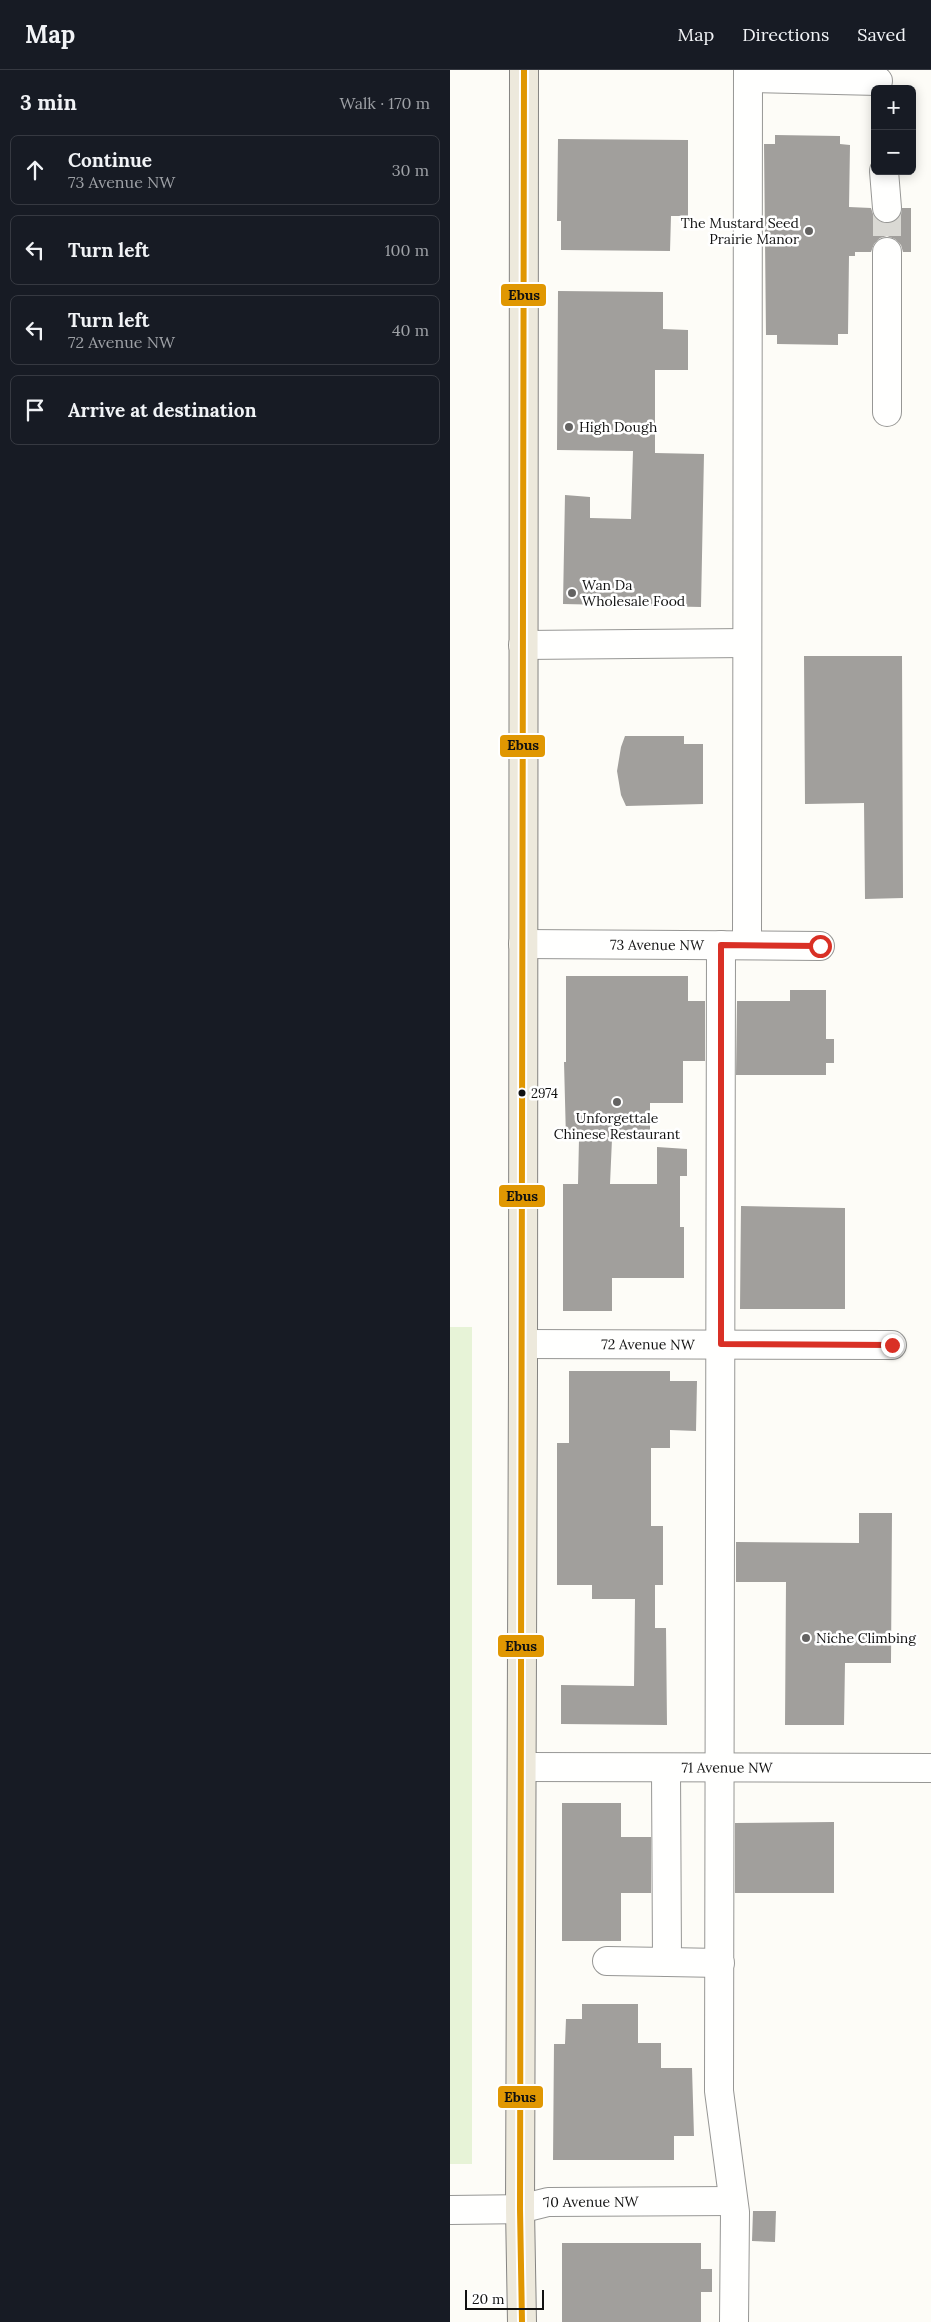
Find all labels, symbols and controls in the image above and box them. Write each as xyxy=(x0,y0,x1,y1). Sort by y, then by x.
text: Map xyxy=(25,19,75,50)
text: Map xyxy=(678,23,714,46)
text: Directions xyxy=(742,23,829,46)
text: Saved xyxy=(857,23,906,46)
map controls xyxy=(871,85,916,175)
button: + xyxy=(871,85,916,130)
text: 3 min xyxy=(20,89,77,116)
text: Walk · 170 m xyxy=(339,93,430,113)
button: − xyxy=(871,130,916,175)
text: Continue xyxy=(68,148,152,172)
icon: ahead xyxy=(21,156,49,184)
text: 30 m xyxy=(392,160,429,180)
text: 73 Avenue NW xyxy=(68,172,175,192)
place label: The Mustard Seed Prairie Manor xyxy=(681,214,799,248)
marker: The Mustard Seed Prairie Manor xyxy=(803,225,815,237)
icon: left xyxy=(21,236,49,264)
text: Turn left xyxy=(68,238,149,262)
text: 100 m xyxy=(385,240,429,260)
line badge: Ebus xyxy=(500,283,547,307)
text: Ebus xyxy=(508,286,540,304)
text: Turn left xyxy=(68,308,149,332)
icon: left xyxy=(21,316,49,344)
text: 40 m xyxy=(392,320,429,340)
text: 72 Avenue NW xyxy=(68,332,175,352)
icon: arrive xyxy=(21,396,49,424)
text: Arrive at destination xyxy=(68,398,257,422)
place label: High Dough xyxy=(579,418,657,436)
marker: High Dough xyxy=(563,421,575,433)
place label: Wan Da Wholesale Food xyxy=(582,576,685,610)
marker: Wan Da Wholesale Food xyxy=(566,587,578,599)
line badge: Ebus xyxy=(499,734,546,758)
text: Ebus xyxy=(507,736,539,754)
route start xyxy=(809,935,832,958)
street label: 73 Avenue NW xyxy=(610,936,705,954)
place label: 2974 xyxy=(531,1085,558,1102)
marker: 2974 xyxy=(517,1088,527,1098)
marker: Unforgettale Chinese Restaurant xyxy=(611,1096,623,1108)
place label: Unforgettale Chinese Restaurant xyxy=(554,1109,681,1143)
line badge: Ebus xyxy=(498,1184,546,1208)
text: Ebus xyxy=(506,1187,538,1205)
route end xyxy=(881,1334,904,1357)
street label: 72 Avenue NW xyxy=(601,1335,696,1353)
place label: Niche Climbing xyxy=(816,1629,916,1647)
marker: Niche Climbing xyxy=(800,1632,812,1644)
line badge: Ebus xyxy=(497,1634,545,1658)
text: Ebus xyxy=(505,1637,537,1655)
street label: 71 Avenue NW xyxy=(681,1758,774,1777)
line badge: Ebus xyxy=(497,2085,544,2109)
text: Ebus xyxy=(504,2088,536,2106)
street label: 70 Avenue NW xyxy=(542,2193,640,2212)
scale bar xyxy=(465,2287,544,2310)
text: 20 m xyxy=(472,2290,504,2308)

